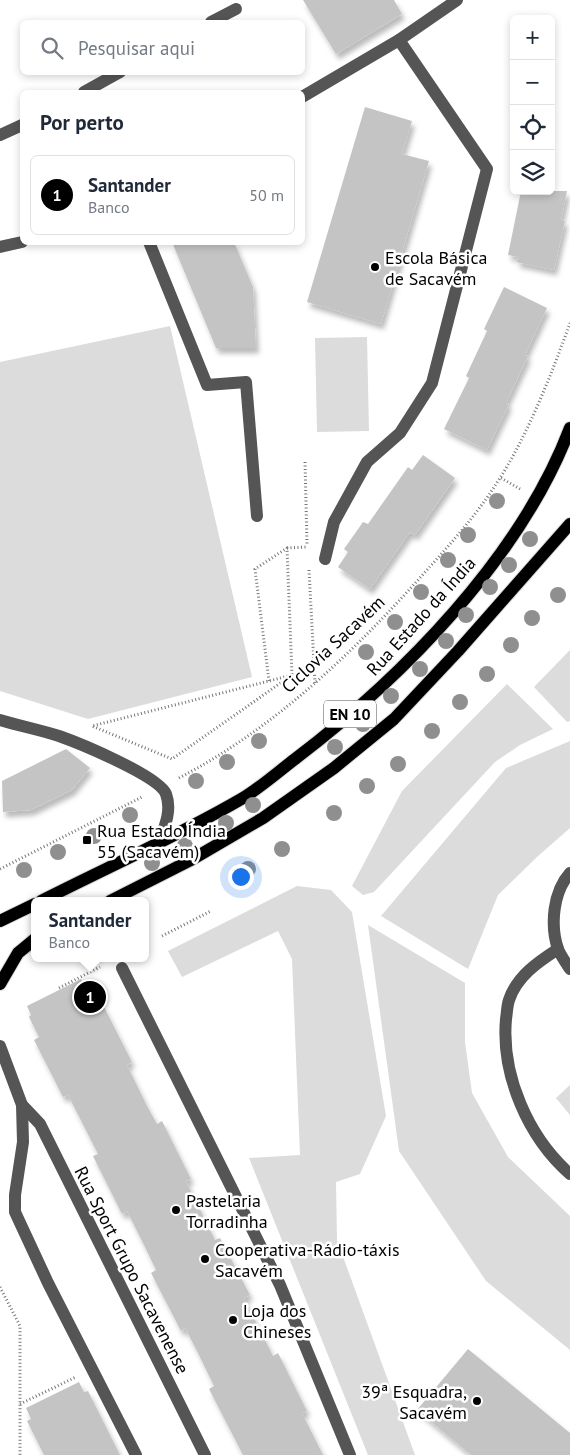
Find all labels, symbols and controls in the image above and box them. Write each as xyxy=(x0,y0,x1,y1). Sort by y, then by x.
map controls xyxy=(510,15,555,195)
button: + xyxy=(510,15,555,60)
search box xyxy=(20,20,305,75)
icon: search xyxy=(38,34,66,62)
text: Pesquisar aqui xyxy=(78,36,195,60)
button: − xyxy=(510,60,555,105)
button: locate xyxy=(510,105,555,150)
text: Por perto xyxy=(40,109,124,136)
button: layers xyxy=(510,150,555,195)
text: Santander xyxy=(88,173,171,197)
text: 1 xyxy=(52,185,62,205)
text: 50 m xyxy=(249,185,284,205)
text: Banco xyxy=(88,197,129,217)
place label: Escola Básica de Sacavém xyxy=(385,246,487,290)
marker: Escola Básica de Sacavém xyxy=(369,261,381,273)
street label: Rua Estado da Índia xyxy=(361,552,481,680)
street label: Ciclovia Sacavém xyxy=(277,590,389,698)
road number: EN 10 xyxy=(324,701,376,728)
place label: Rua Estado Índia 55 (Sacavém) xyxy=(97,819,226,863)
marker: Rua Estado Índia 55 (Sacavém) xyxy=(81,834,93,846)
your location xyxy=(228,864,254,890)
popup xyxy=(31,897,149,962)
text: Santander xyxy=(49,908,131,932)
text: Banco xyxy=(49,932,90,952)
pin: 1 xyxy=(74,978,106,1016)
street label: Rua Sport Grupo Sacavenense xyxy=(69,1162,195,1378)
place label: Pastelaria Torradinha xyxy=(186,1189,268,1233)
marker: Pastelaria Torradinha xyxy=(170,1204,182,1216)
place label: Cooperativa-Rádio-táxis Sacavém xyxy=(215,1238,400,1282)
marker: Cooperativa-Rádio-táxis Sacavém xyxy=(199,1253,211,1265)
place label: Loja dos Chineses xyxy=(243,1299,311,1343)
marker: Loja dos Chineses xyxy=(227,1314,239,1326)
place label: 39ª Esquadra, Sacavém xyxy=(361,1380,467,1424)
marker: 39ª Esquadra, Sacavém xyxy=(471,1395,483,1407)

